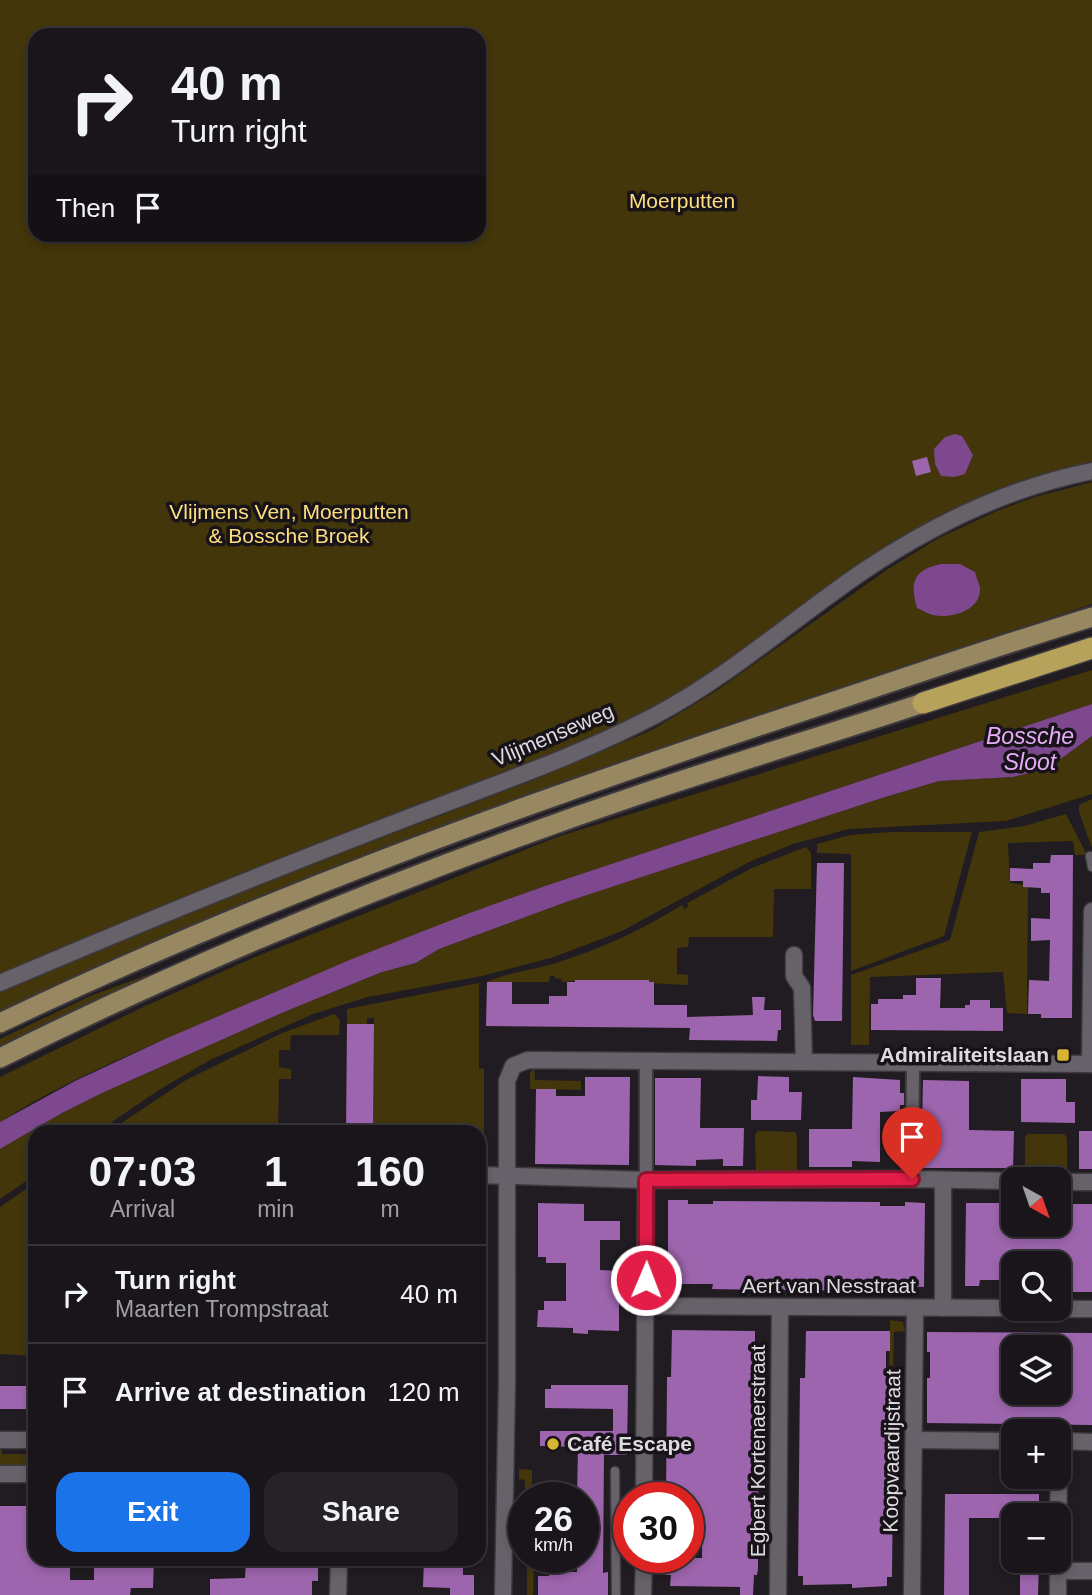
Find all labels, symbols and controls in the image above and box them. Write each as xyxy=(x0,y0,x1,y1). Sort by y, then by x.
icon: right xyxy=(56,56,147,147)
text: 40 m xyxy=(171,56,283,110)
text: Turn right xyxy=(171,113,307,149)
icon: arrive xyxy=(129,189,167,227)
park label: Moerputten xyxy=(629,189,735,212)
text: Then xyxy=(56,193,115,223)
park label: Vlijmens Ven, Moerputten & Bossche Broek xyxy=(169,500,409,547)
street label: Vlijmenseweg xyxy=(489,699,617,770)
water label: Bossche Sloot xyxy=(986,723,1074,775)
place label: Admiraliteitslaan xyxy=(880,1043,1049,1066)
marker: Admiraliteitslaan xyxy=(1055,1047,1071,1063)
pin xyxy=(882,1107,942,1179)
icon: arrive xyxy=(893,1118,931,1156)
text: 07:03 xyxy=(89,1148,196,1195)
text: 1 xyxy=(264,1148,287,1195)
text: 160 xyxy=(355,1148,425,1195)
north arrow xyxy=(1001,1167,1071,1237)
map controls xyxy=(1001,1167,1071,1573)
text: Arrival xyxy=(110,1196,175,1222)
text: min xyxy=(257,1196,294,1222)
text: m xyxy=(381,1196,400,1222)
position arrow xyxy=(609,1243,683,1317)
button: search xyxy=(1001,1251,1071,1321)
text: Turn right xyxy=(115,1265,236,1295)
street label: Aert van Nesstraat xyxy=(742,1274,916,1297)
icon: right xyxy=(56,1275,94,1313)
text: 40 m xyxy=(400,1279,458,1309)
text: Maarten Trompstraat xyxy=(115,1296,328,1322)
button: layers xyxy=(1001,1335,1071,1405)
street label: Egbert Kortenaerstraat xyxy=(746,1345,769,1557)
street label: Koopvaardijstraat xyxy=(879,1369,904,1533)
icon: arrive xyxy=(56,1373,94,1411)
text: Arrive at destination xyxy=(115,1377,366,1407)
text: 120 m xyxy=(387,1377,460,1407)
button: + xyxy=(1001,1419,1071,1489)
place label: Café Escape xyxy=(567,1432,692,1455)
marker: Café Escape xyxy=(545,1436,561,1452)
button: Exit xyxy=(56,1472,250,1552)
button: Share xyxy=(264,1472,458,1552)
speed limit sign: 30 xyxy=(613,1482,704,1573)
text: 26 xyxy=(534,1499,573,1538)
button: − xyxy=(1001,1503,1071,1573)
text: km/h xyxy=(534,1535,573,1555)

